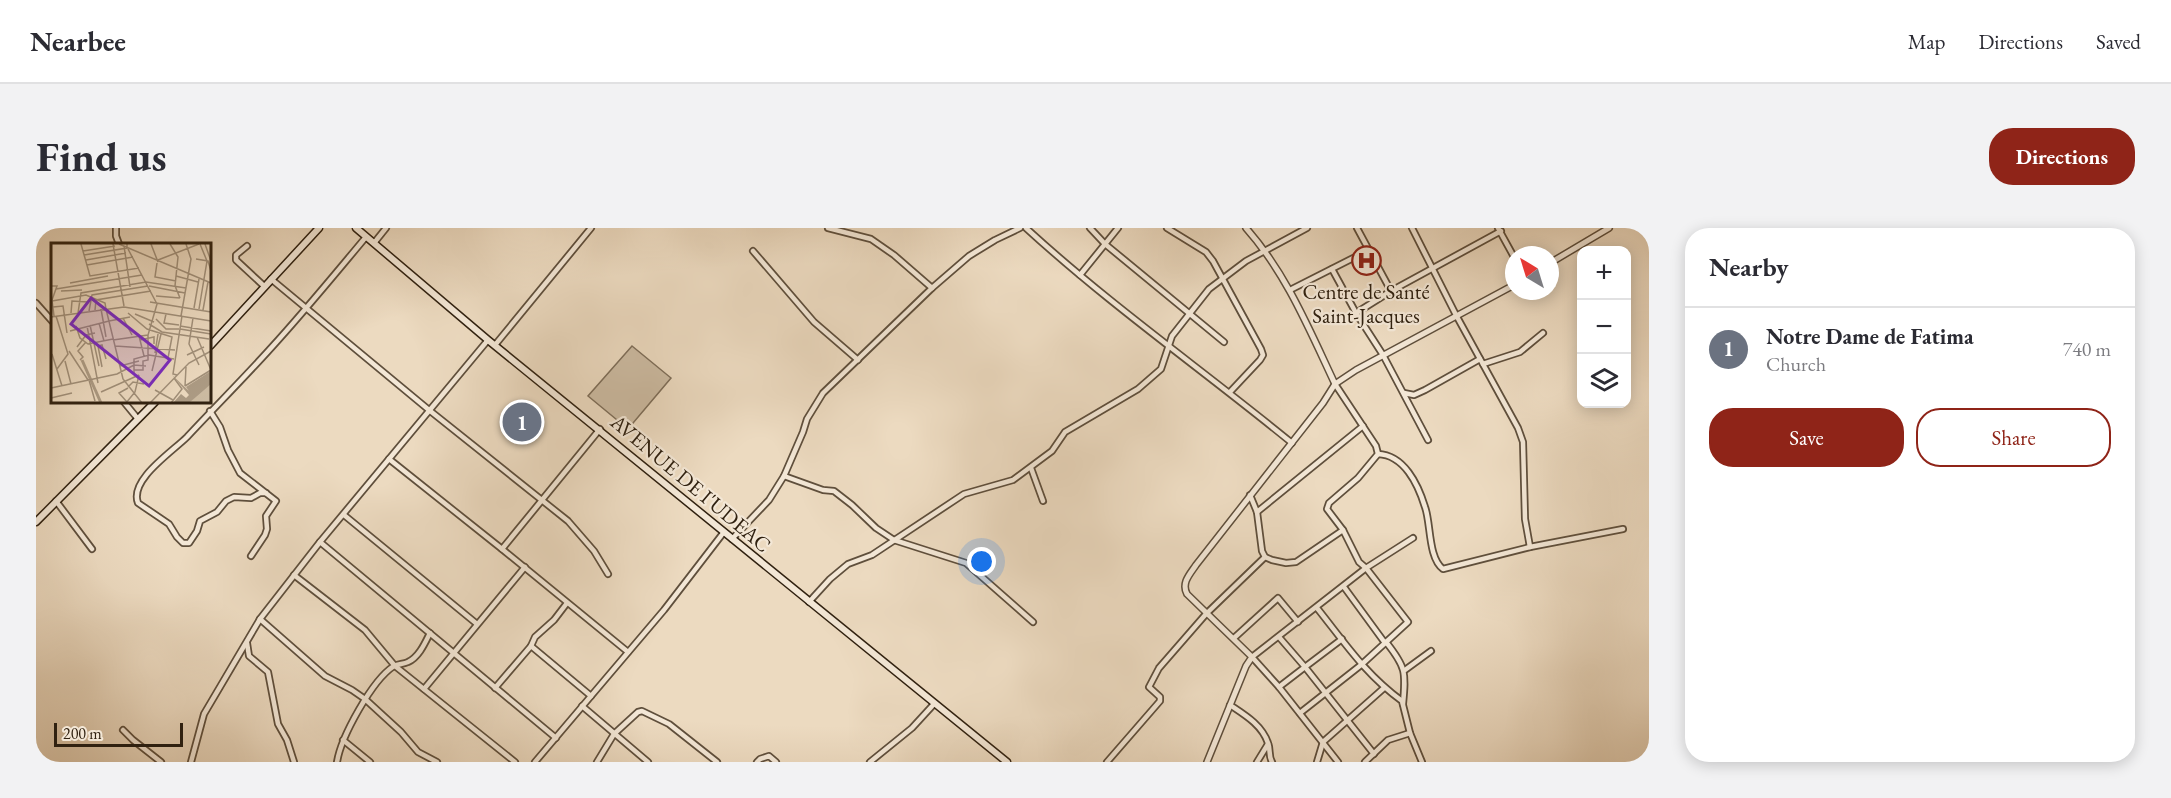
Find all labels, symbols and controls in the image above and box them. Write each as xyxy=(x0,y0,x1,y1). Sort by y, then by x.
text: Nearbee xyxy=(30,23,126,59)
text: Map xyxy=(1908,28,1945,55)
text: Directions xyxy=(1978,28,2063,55)
text: Saved xyxy=(2096,28,2141,55)
button: Directions xyxy=(1989,128,2135,185)
text: Find us xyxy=(36,129,167,184)
inset map xyxy=(51,243,212,404)
hospital icon: Centre de Santé Saint-Jacques xyxy=(1350,244,1382,276)
north arrow xyxy=(1505,246,1559,300)
map controls xyxy=(1577,246,1631,408)
button: + xyxy=(1577,246,1631,300)
text: Nearby xyxy=(1709,250,1789,284)
place label: Centre de Santé Saint-Jacques xyxy=(1302,278,1430,329)
button: − xyxy=(1577,300,1631,354)
text: Notre Dame de Fatima xyxy=(1766,322,1974,351)
text: 1 xyxy=(1723,336,1734,362)
text: 740 m xyxy=(2063,336,2111,362)
text: Church xyxy=(1766,351,1826,377)
button: layers xyxy=(1577,354,1631,408)
pin: 1 xyxy=(502,400,542,444)
street label: AVENUE DE I'UDEAC xyxy=(605,407,777,558)
button: Save xyxy=(1709,408,1904,467)
button: Share xyxy=(1916,408,2111,467)
your location xyxy=(967,547,996,576)
scale bar xyxy=(54,720,183,748)
text: 200 m xyxy=(63,723,102,744)

